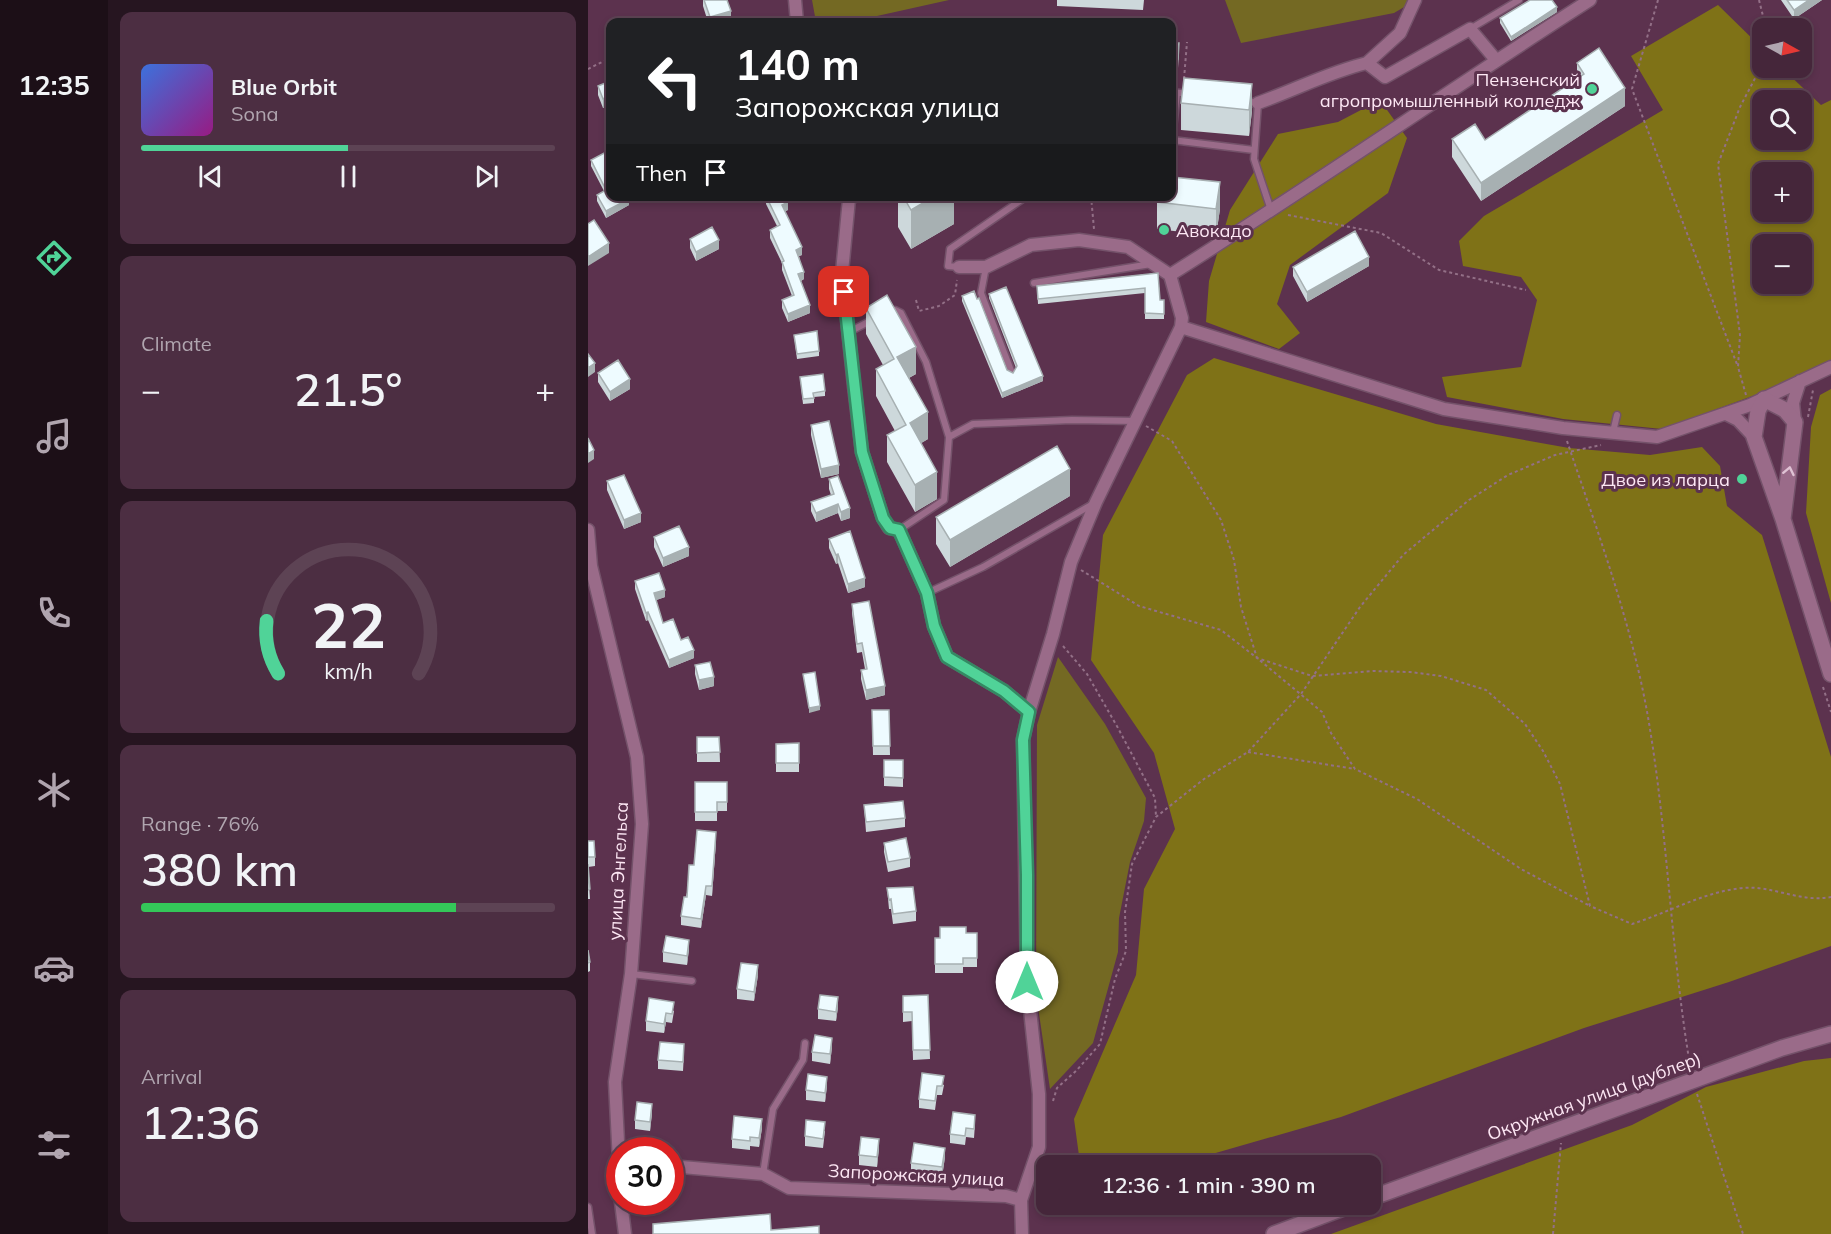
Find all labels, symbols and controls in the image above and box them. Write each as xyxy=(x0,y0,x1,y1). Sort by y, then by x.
north arrow xyxy=(1752,18,1812,78)
map controls xyxy=(1752,18,1812,294)
text: 140 m xyxy=(735,38,860,91)
icon: left xyxy=(636,42,714,120)
text: 12:35 xyxy=(18,68,90,102)
place label: Пензенский агропромышленный колледж xyxy=(1320,68,1580,112)
text: Blue Orbit xyxy=(231,73,337,101)
marker: Пензенский агропромышленный колледж xyxy=(1585,82,1599,96)
text: Запорожская улица xyxy=(735,90,1000,124)
button: search xyxy=(1752,90,1812,150)
text: Sona xyxy=(231,101,279,126)
icon: arrive xyxy=(699,156,732,189)
text: Then xyxy=(636,159,687,187)
icon: previous xyxy=(194,160,227,193)
icon: pause xyxy=(332,160,365,193)
icon: next xyxy=(470,160,503,193)
button: + xyxy=(1752,162,1812,222)
place label: Авокадо xyxy=(1176,219,1252,242)
marker: Авокадо xyxy=(1157,223,1171,237)
button: − xyxy=(1752,234,1812,294)
icon: directions xyxy=(33,237,75,279)
pin xyxy=(818,266,869,317)
icon: arrive xyxy=(827,275,860,308)
text: Climate xyxy=(141,331,212,356)
text: 21.5° xyxy=(294,361,402,417)
text: − xyxy=(141,369,161,410)
text: + xyxy=(535,369,555,410)
icon: music xyxy=(33,415,75,457)
one-way arrow xyxy=(1781,466,1794,476)
place label: Двое из ларца xyxy=(1601,468,1730,491)
marker: Двое из ларца xyxy=(1735,472,1749,486)
text: 22 xyxy=(311,585,385,664)
icon: phone xyxy=(33,592,75,634)
text: km/h xyxy=(324,657,372,684)
icon: climate xyxy=(33,769,75,811)
street label: улица Энгельса xyxy=(603,801,633,941)
text: Range · 76% xyxy=(141,811,259,836)
text: 380 km xyxy=(141,841,298,897)
icon: car xyxy=(33,947,75,989)
position arrow xyxy=(995,950,1059,1014)
street label: Окружная улица (дублер) xyxy=(1484,1047,1704,1145)
text: Arrival xyxy=(141,1064,202,1089)
text: 12:36 xyxy=(141,1094,260,1150)
icon: filters xyxy=(33,1124,75,1166)
speed limit sign: 30 xyxy=(606,1137,684,1215)
street label: Запорожская улица xyxy=(827,1159,1005,1191)
text: 12:36 · 1 min · 390 m xyxy=(1101,1171,1316,1199)

